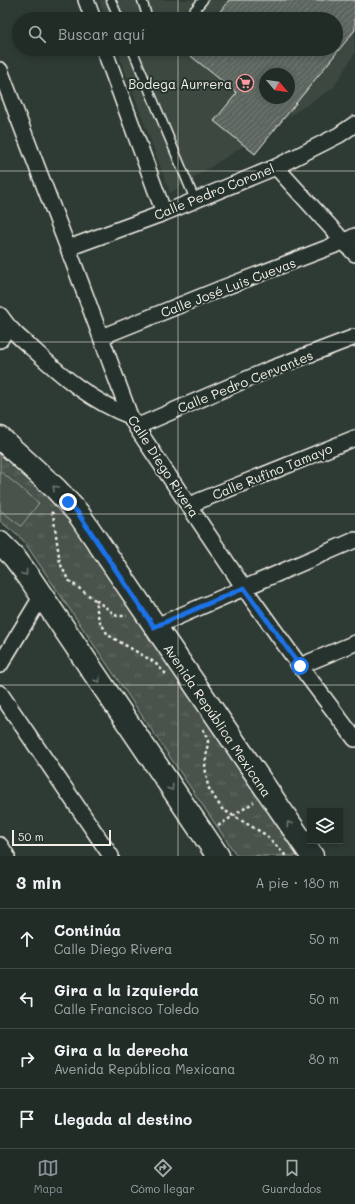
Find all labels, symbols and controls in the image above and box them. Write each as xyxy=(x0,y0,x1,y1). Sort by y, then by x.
search box xyxy=(12,12,343,56)
icon: search xyxy=(26,23,48,45)
text: Buscar aquí xyxy=(58,24,145,44)
north arrow xyxy=(259,68,295,104)
supermarket icon: Bodega Aurrera xyxy=(235,73,255,93)
place label: Bodega Aurrera xyxy=(128,75,232,92)
street label: Calle Pedro Coronel xyxy=(151,159,277,223)
street label: Calle José Luis Cuevas xyxy=(158,253,298,321)
street label: Calle Pedro Cervantes xyxy=(175,346,315,416)
street label: Calle Diego Rivera xyxy=(125,412,203,520)
street label: Calle Rufino Tamayo xyxy=(209,439,335,503)
one-way arrow xyxy=(52,485,60,493)
route end xyxy=(59,493,77,511)
one-way arrow xyxy=(20,568,27,575)
street label: Avenida República Mexicana xyxy=(160,640,276,800)
route start xyxy=(291,657,309,675)
one-way arrow xyxy=(93,676,101,683)
one-way arrow xyxy=(166,783,173,790)
map controls xyxy=(307,808,343,844)
button: layers xyxy=(307,808,343,844)
one-way arrow xyxy=(286,821,294,828)
scale bar xyxy=(12,828,111,847)
text: 50 m xyxy=(18,829,44,844)
text: 3 min xyxy=(16,871,61,893)
text: A pie · 180 m xyxy=(256,874,339,891)
text: Continúa xyxy=(54,920,121,940)
icon: ahead xyxy=(16,928,38,950)
text: 50 m xyxy=(309,930,339,947)
text: Calle Diego Rivera xyxy=(54,940,172,957)
text: Gira a la izquierda xyxy=(54,980,199,1000)
icon: left xyxy=(16,988,38,1010)
text: 50 m xyxy=(309,990,339,1007)
text: Calle Francisco Toledo xyxy=(54,1000,199,1017)
text: Gira a la derecha xyxy=(54,1040,188,1060)
icon: right xyxy=(16,1048,38,1070)
text: 80 m xyxy=(309,1050,339,1067)
text: Avenida República Mexicana xyxy=(54,1060,235,1077)
icon: arrive xyxy=(16,1108,38,1130)
text: Llegada al destino xyxy=(54,1109,192,1129)
tab: Mapa xyxy=(34,1157,63,1196)
tab: Cómo llegar xyxy=(130,1157,195,1196)
tab: Guardados xyxy=(262,1157,321,1196)

